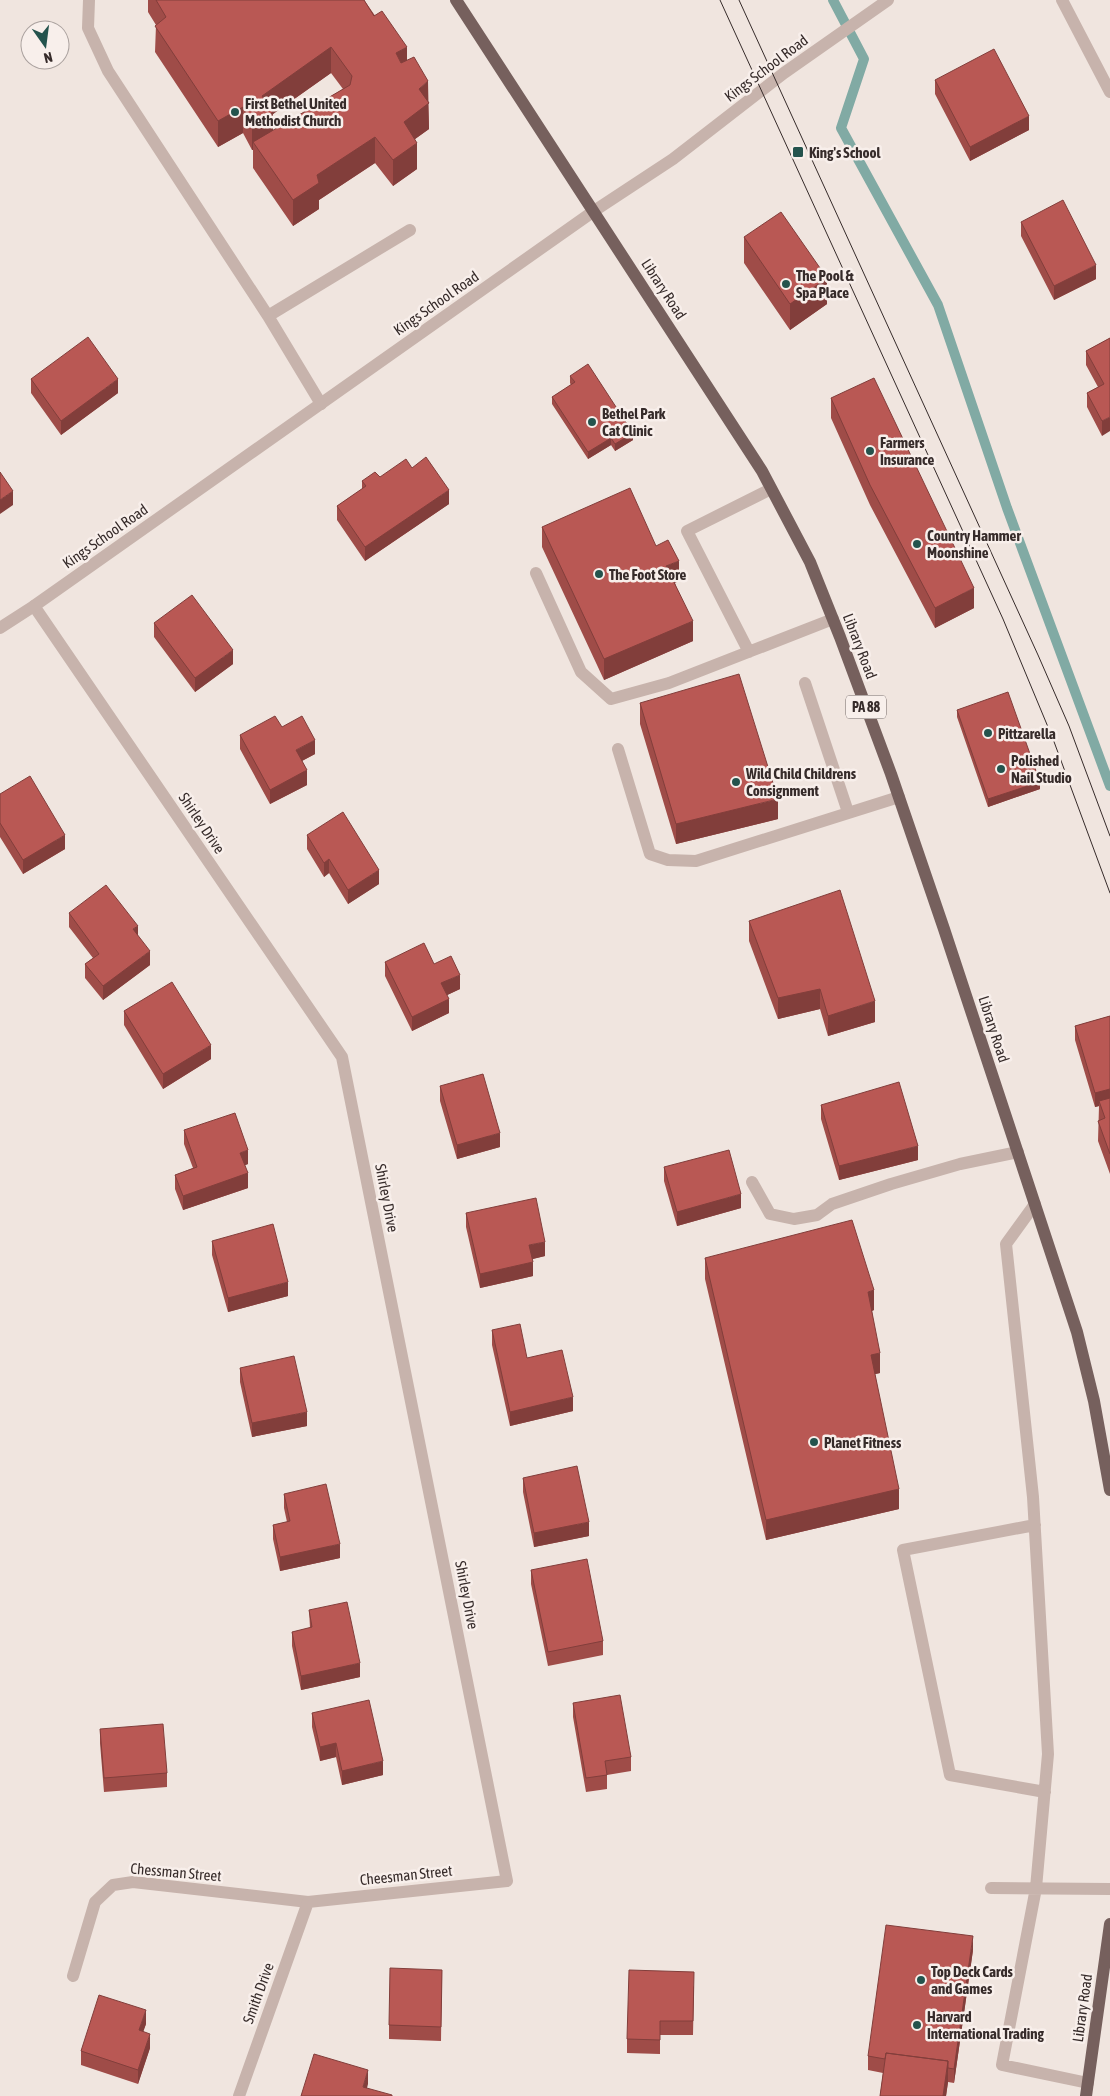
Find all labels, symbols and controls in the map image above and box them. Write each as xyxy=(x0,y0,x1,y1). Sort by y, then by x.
north arrow xyxy=(20,20,70,70)
street label: Kings School Road xyxy=(721,31,811,105)
text: N xyxy=(42,49,54,66)
place label: First Bethel United Methodist Church xyxy=(245,95,347,129)
marker: First Bethel United Methodist Church xyxy=(229,106,241,118)
place label: King's School xyxy=(809,144,882,161)
marker: King's School xyxy=(791,145,805,159)
street label: Library Road xyxy=(638,256,690,322)
street label: Kings School Road xyxy=(390,267,482,339)
place label: The Pool & Spa Place xyxy=(796,267,854,301)
marker: The Pool & Spa Place xyxy=(780,278,792,290)
place label: Bethel Park Cat Clinic xyxy=(602,405,666,439)
marker: Bethel Park Cat Clinic xyxy=(586,416,598,428)
place label: Farmers Insurance xyxy=(880,434,935,468)
marker: Farmers Insurance xyxy=(864,445,876,457)
street label: Kings School Road xyxy=(59,500,151,572)
place label: Country Hammer Moonshine xyxy=(927,527,1021,561)
marker: Country Hammer Moonshine xyxy=(911,538,923,550)
place label: The Foot Store xyxy=(609,566,687,583)
marker: The Foot Store xyxy=(593,568,605,580)
street label: Library Road xyxy=(840,611,880,681)
road number: PA 88 xyxy=(846,696,886,719)
place label: Pittzarella xyxy=(998,725,1056,742)
marker: Pittzarella xyxy=(982,727,994,739)
place label: Polished Nail Studio xyxy=(1011,752,1072,786)
marker: Polished Nail Studio xyxy=(995,763,1007,775)
place label: Wild Child Childrens Consignment xyxy=(745,765,857,799)
marker: Wild Child Childrens Consignment xyxy=(730,776,742,788)
street label: Shirley Drive xyxy=(176,790,229,857)
street label: Library Road xyxy=(975,994,1013,1064)
street label: Shirley Drive xyxy=(372,1162,402,1234)
place label: Planet Fitness xyxy=(824,1434,902,1451)
marker: Planet Fitness xyxy=(808,1436,820,1448)
street label: Shirley Drive xyxy=(452,1559,482,1631)
street label: Chessman Street xyxy=(130,1860,222,1884)
street label: Cheesman Street xyxy=(359,1862,453,1888)
street label: Smith Drive xyxy=(239,1960,277,2026)
place label: Top Deck Cards and Games xyxy=(931,1963,1014,1997)
street label: Library Road xyxy=(1069,1973,1095,2043)
marker: Top Deck Cards and Games xyxy=(915,1974,927,1986)
place label: Harvard International Trading xyxy=(927,2008,1044,2042)
marker: Harvard International Trading xyxy=(911,2019,923,2031)

